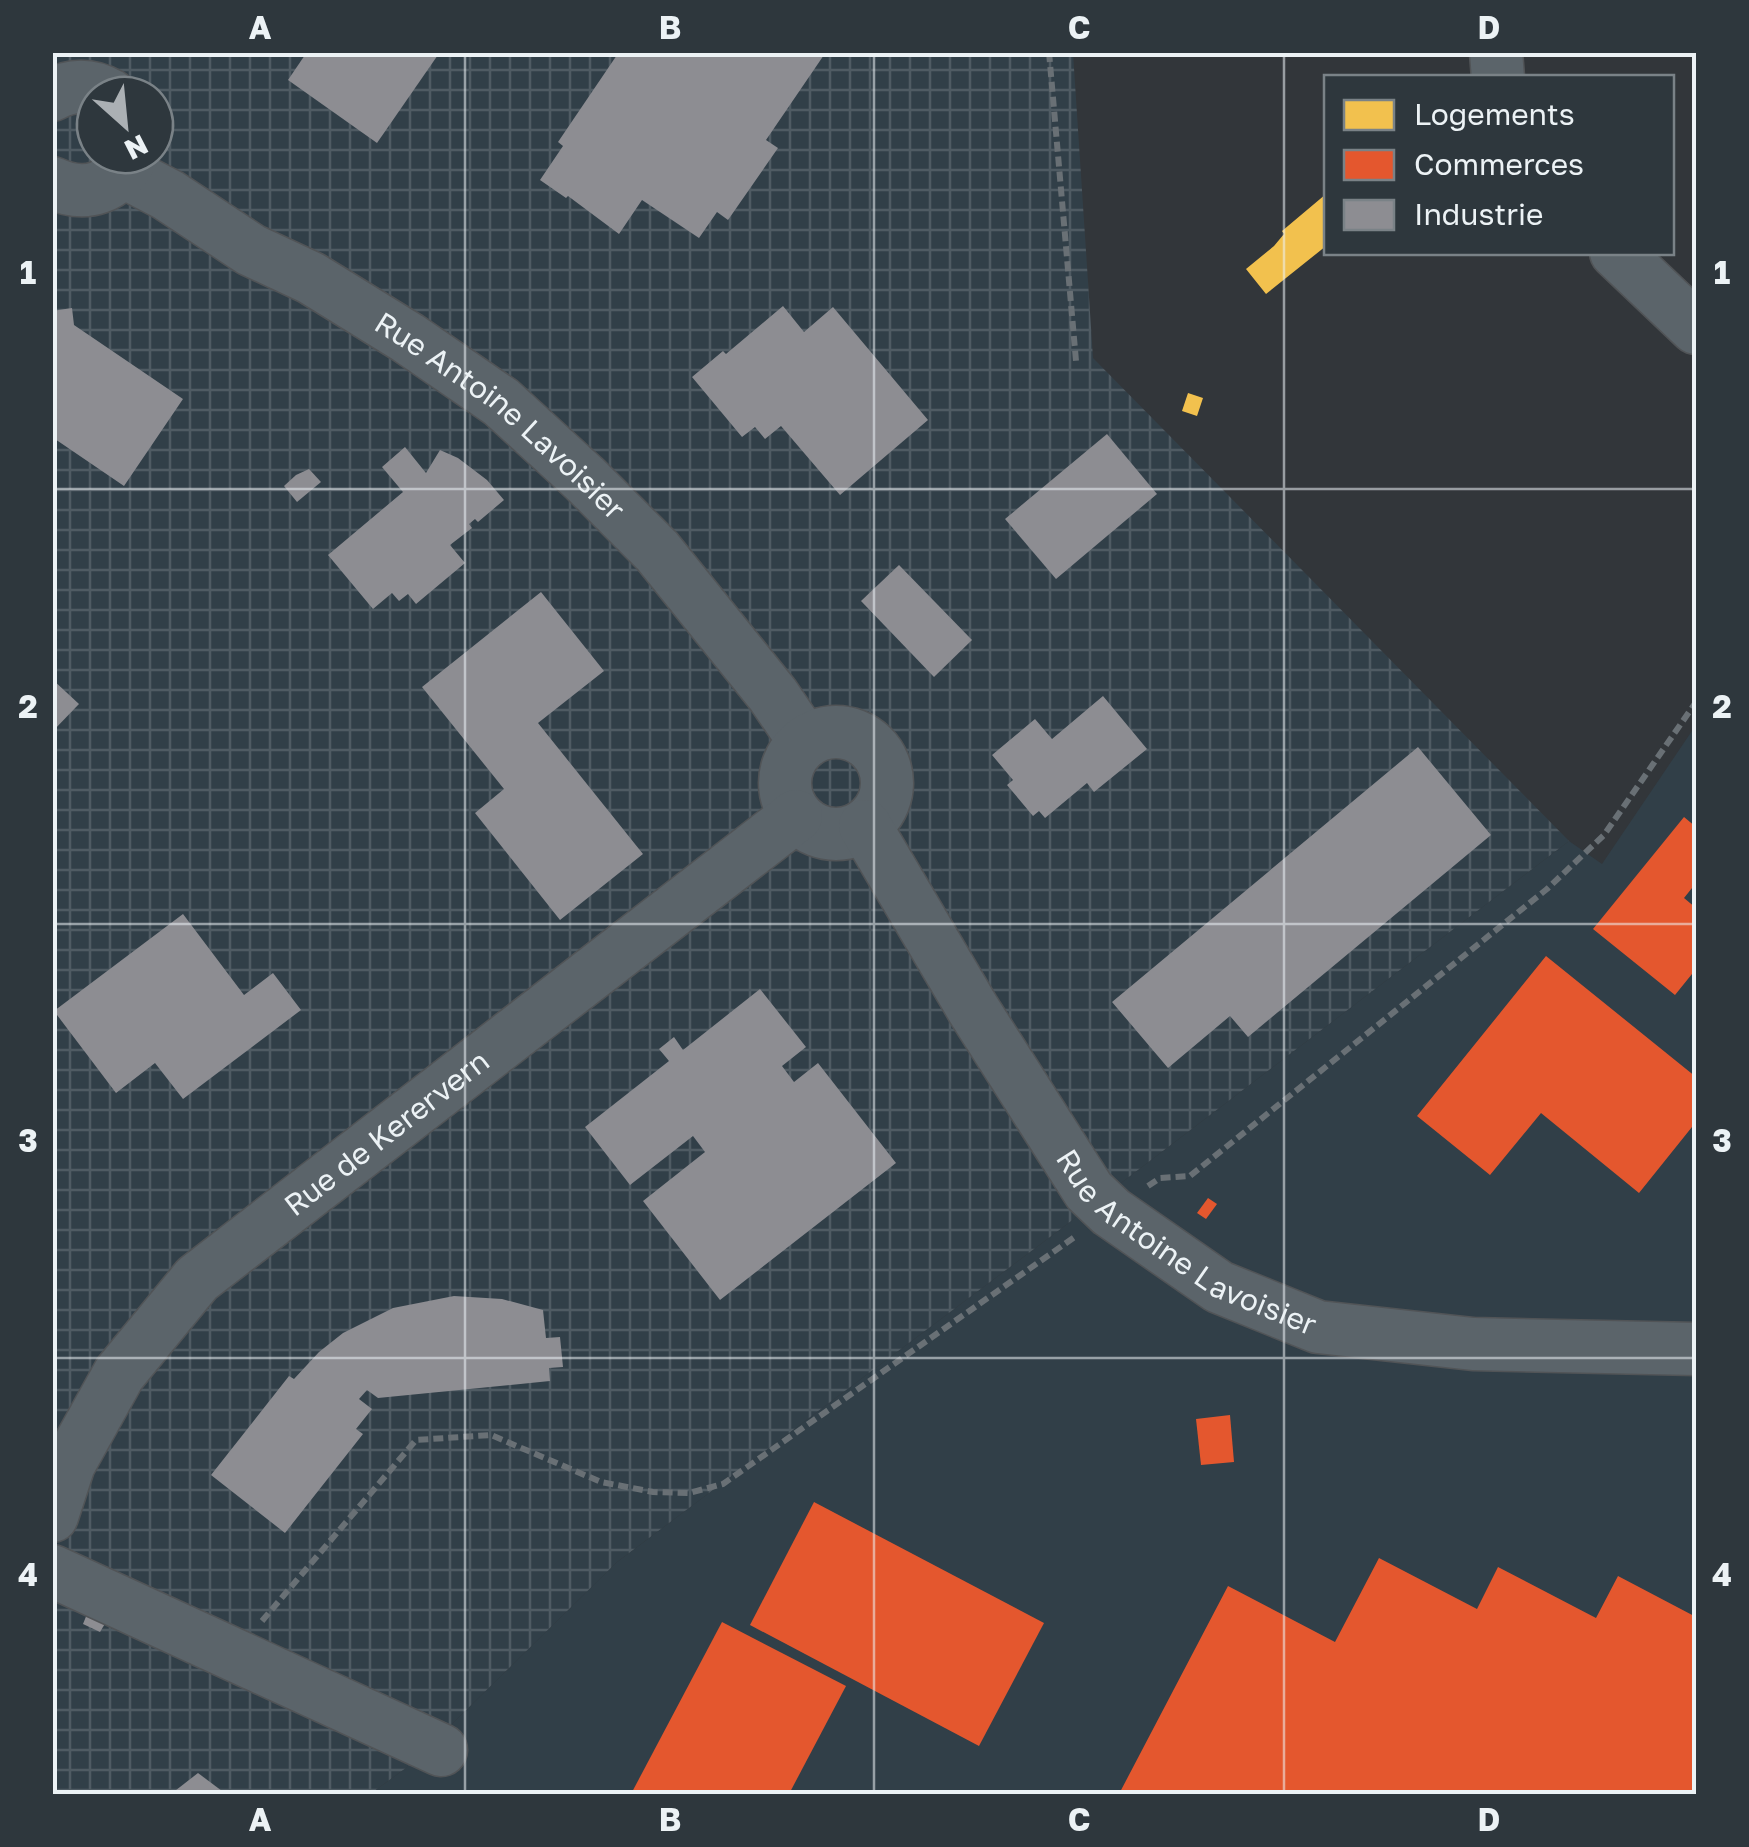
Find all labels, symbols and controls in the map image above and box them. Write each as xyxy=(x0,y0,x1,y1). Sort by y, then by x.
text: A xyxy=(249,8,272,46)
text: B xyxy=(659,8,681,46)
text: C xyxy=(1068,8,1090,46)
text: D xyxy=(1478,8,1500,46)
north arrow xyxy=(75,75,175,175)
legend xyxy=(1324,75,1674,255)
text: Logements xyxy=(1414,96,1575,132)
text: N xyxy=(120,128,154,167)
text: Commerces xyxy=(1414,146,1584,182)
text: Industrie xyxy=(1414,196,1544,232)
text: 1 xyxy=(20,253,36,291)
text: 1 xyxy=(1714,253,1730,291)
street label: Rue Antoine Lavoisier xyxy=(369,304,633,527)
text: 2 xyxy=(18,687,38,725)
text: 2 xyxy=(1712,687,1732,725)
street label: Rue de Kerervern xyxy=(277,1042,496,1223)
text: 3 xyxy=(18,1121,38,1159)
text: 3 xyxy=(1712,1121,1732,1159)
street label: Rue Antoine Lavoisier xyxy=(1049,1142,1322,1343)
text: 4 xyxy=(18,1555,38,1593)
text: 4 xyxy=(1712,1555,1732,1593)
text: A xyxy=(249,1800,272,1838)
text: B xyxy=(659,1800,681,1838)
text: C xyxy=(1068,1800,1090,1838)
text: D xyxy=(1478,1800,1500,1838)

